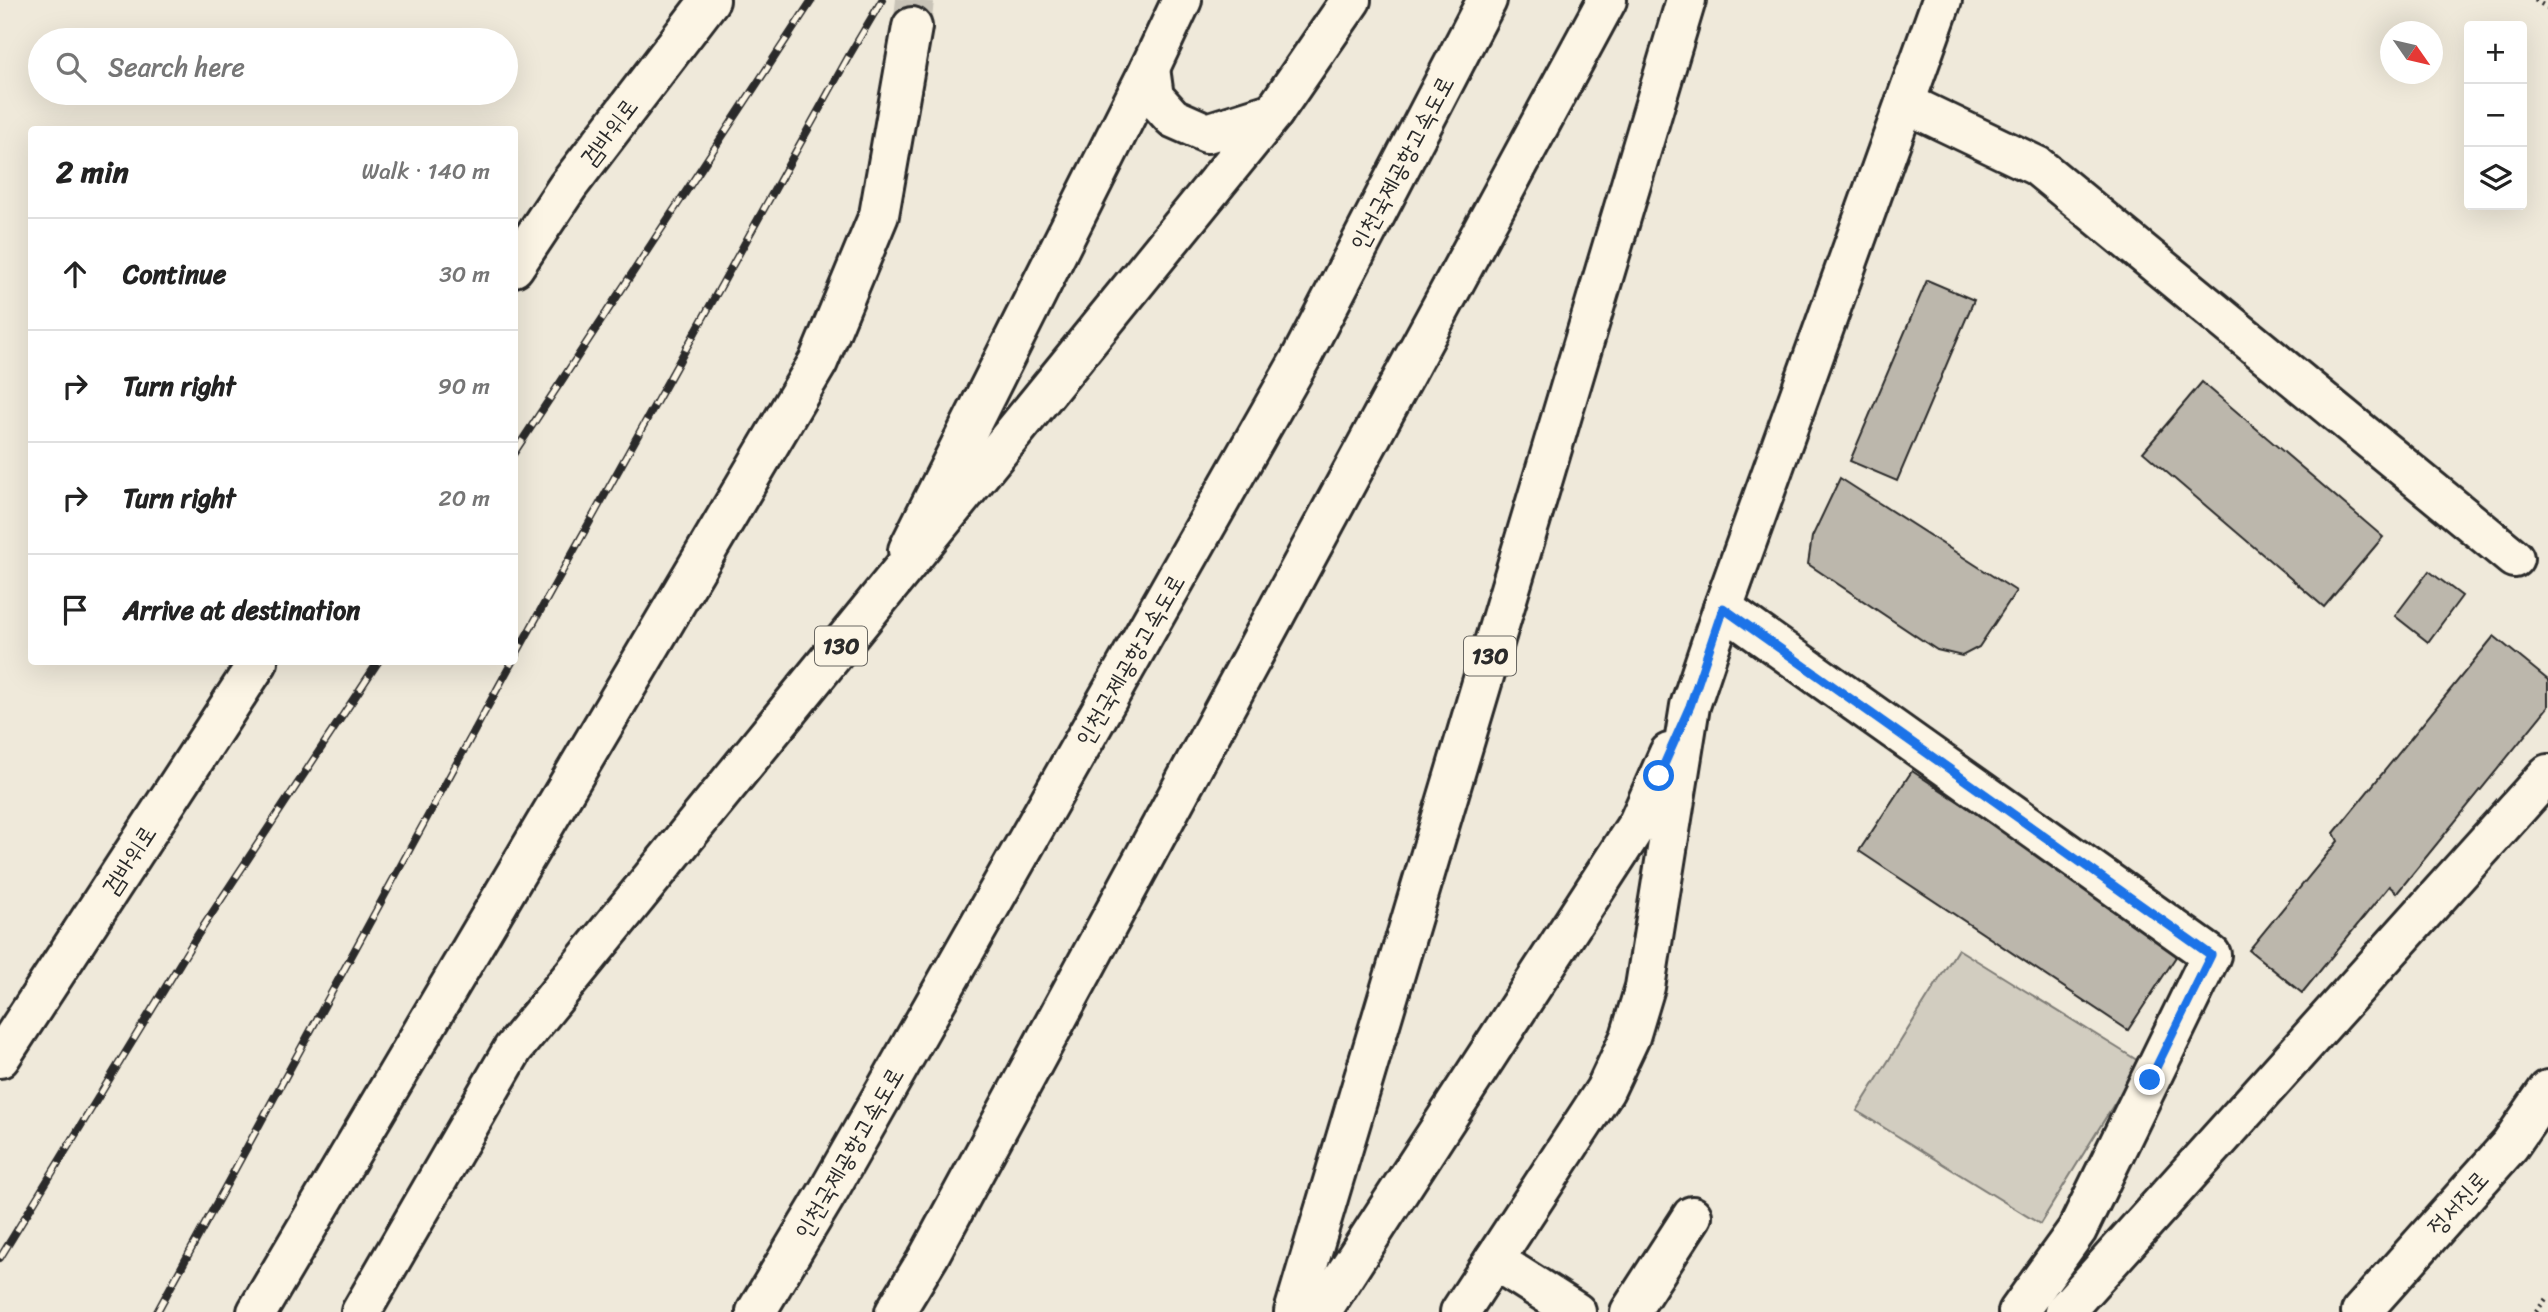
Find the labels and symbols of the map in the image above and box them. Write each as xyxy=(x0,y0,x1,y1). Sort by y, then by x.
north arrow xyxy=(2380,21,2443,84)
street label: 인천국제공항고속도로 xyxy=(1338,68,1466,258)
street label: 검바위로 xyxy=(569,89,649,175)
street label: 인천국제공항고속도로 xyxy=(1064,566,1196,754)
road number: 130 xyxy=(815,626,867,666)
road number: 130 xyxy=(1464,636,1516,676)
route start xyxy=(1643,760,1674,791)
street label: 검바위로 xyxy=(90,816,168,904)
street label: 인천국제공항고속도로 xyxy=(783,1059,915,1247)
route end xyxy=(2134,1064,2165,1095)
street label: 정서진로 xyxy=(2417,1160,2499,1246)

